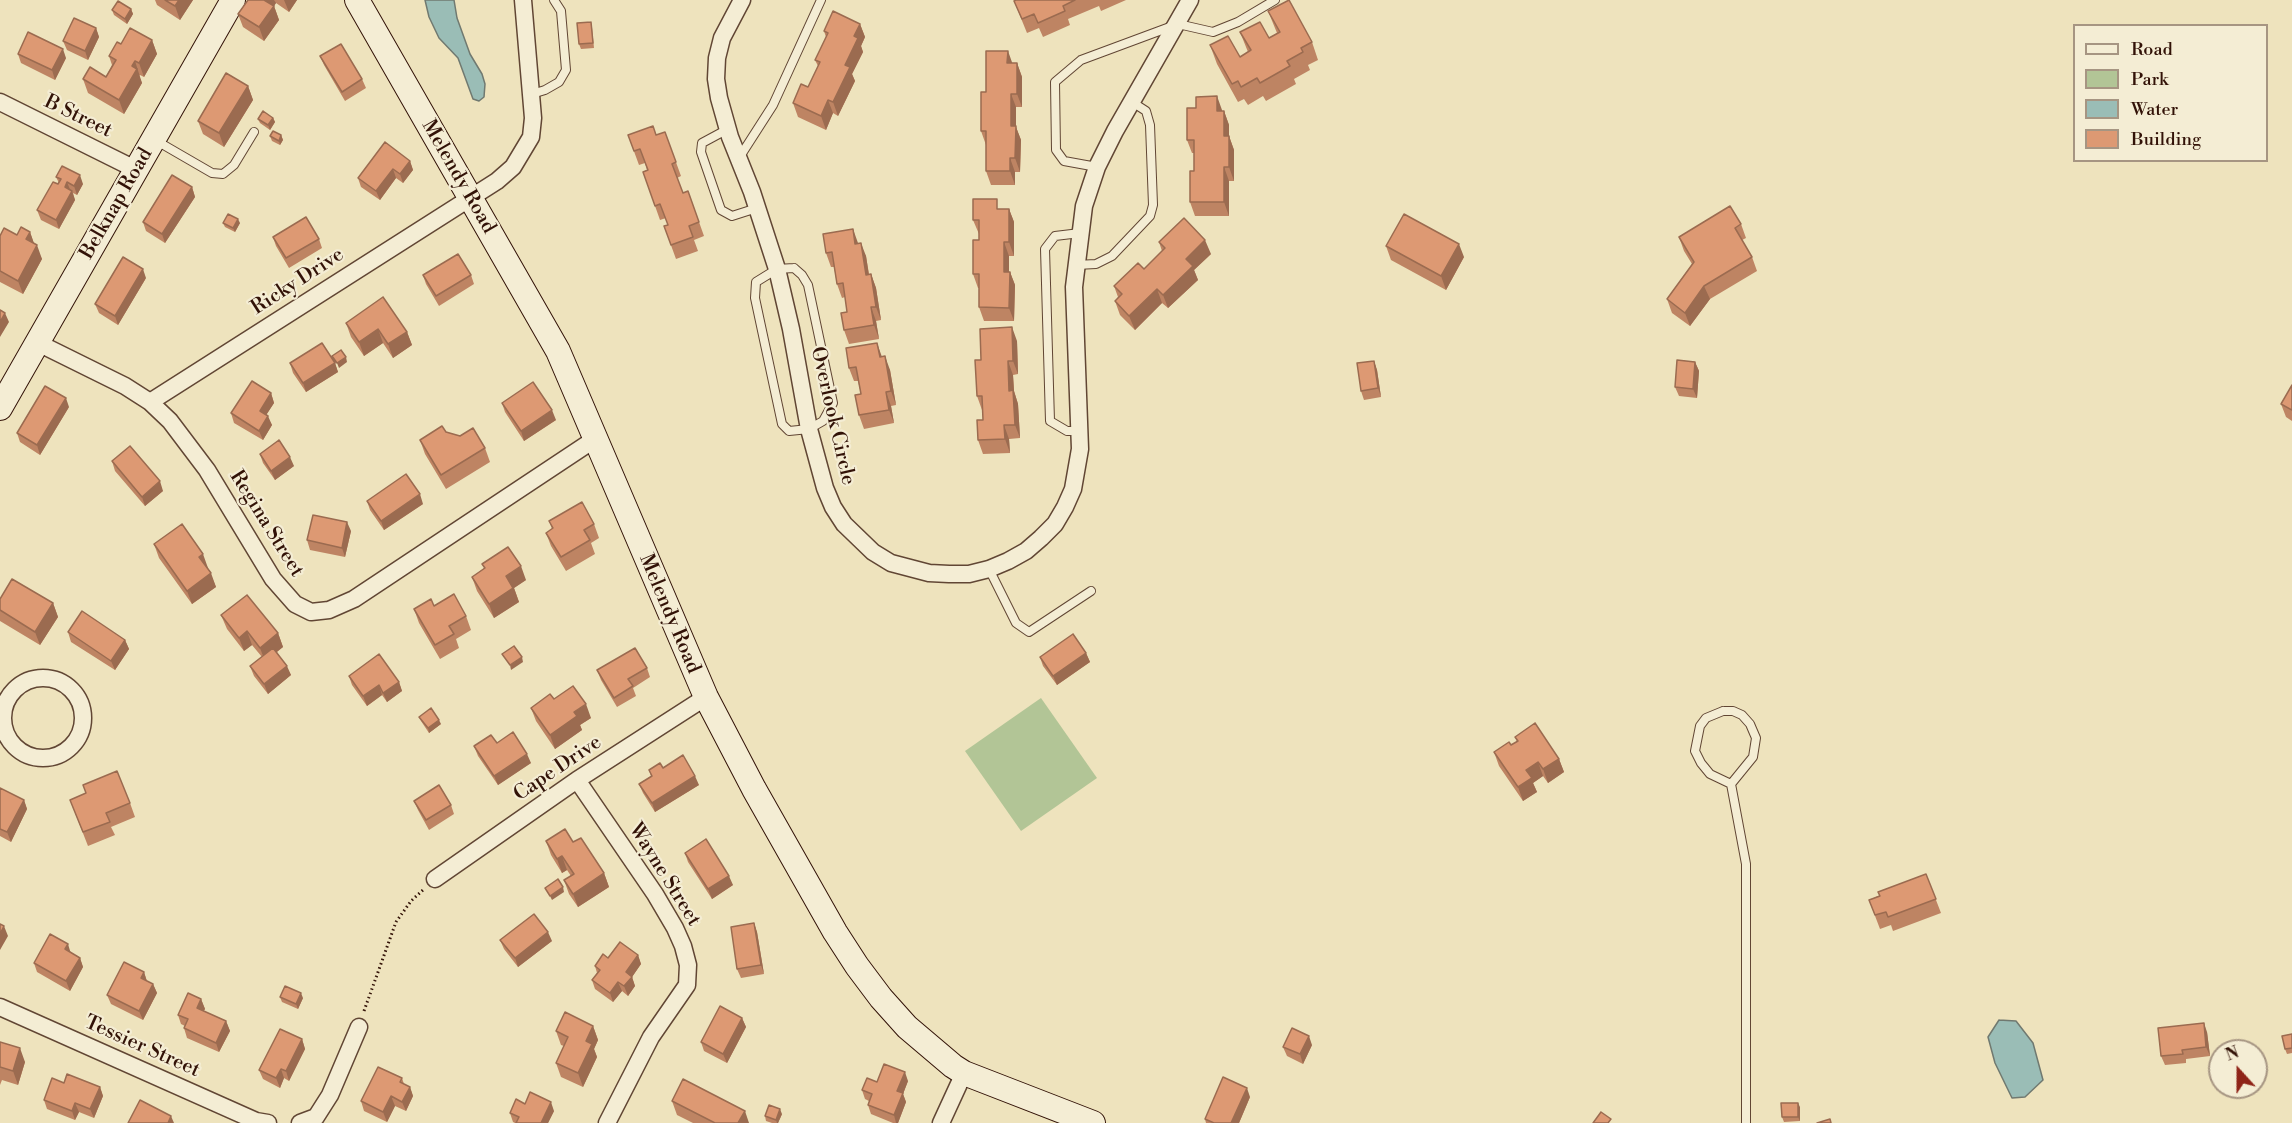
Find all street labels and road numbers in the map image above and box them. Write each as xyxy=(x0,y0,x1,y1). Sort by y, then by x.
street label: B Street xyxy=(40,90,116,144)
street label: Melendy Road xyxy=(416,116,500,238)
street label: Belknap Road xyxy=(75,144,159,264)
street label: Ricky Drive xyxy=(247,243,349,321)
street label: Overlook Circle xyxy=(804,344,860,488)
street label: Regina Street xyxy=(224,466,308,582)
street label: Melendy Road xyxy=(633,551,705,677)
street label: Cape Drive xyxy=(510,731,606,807)
street label: Wayne Street xyxy=(623,819,705,931)
street label: Tessier Street xyxy=(81,1011,203,1083)

